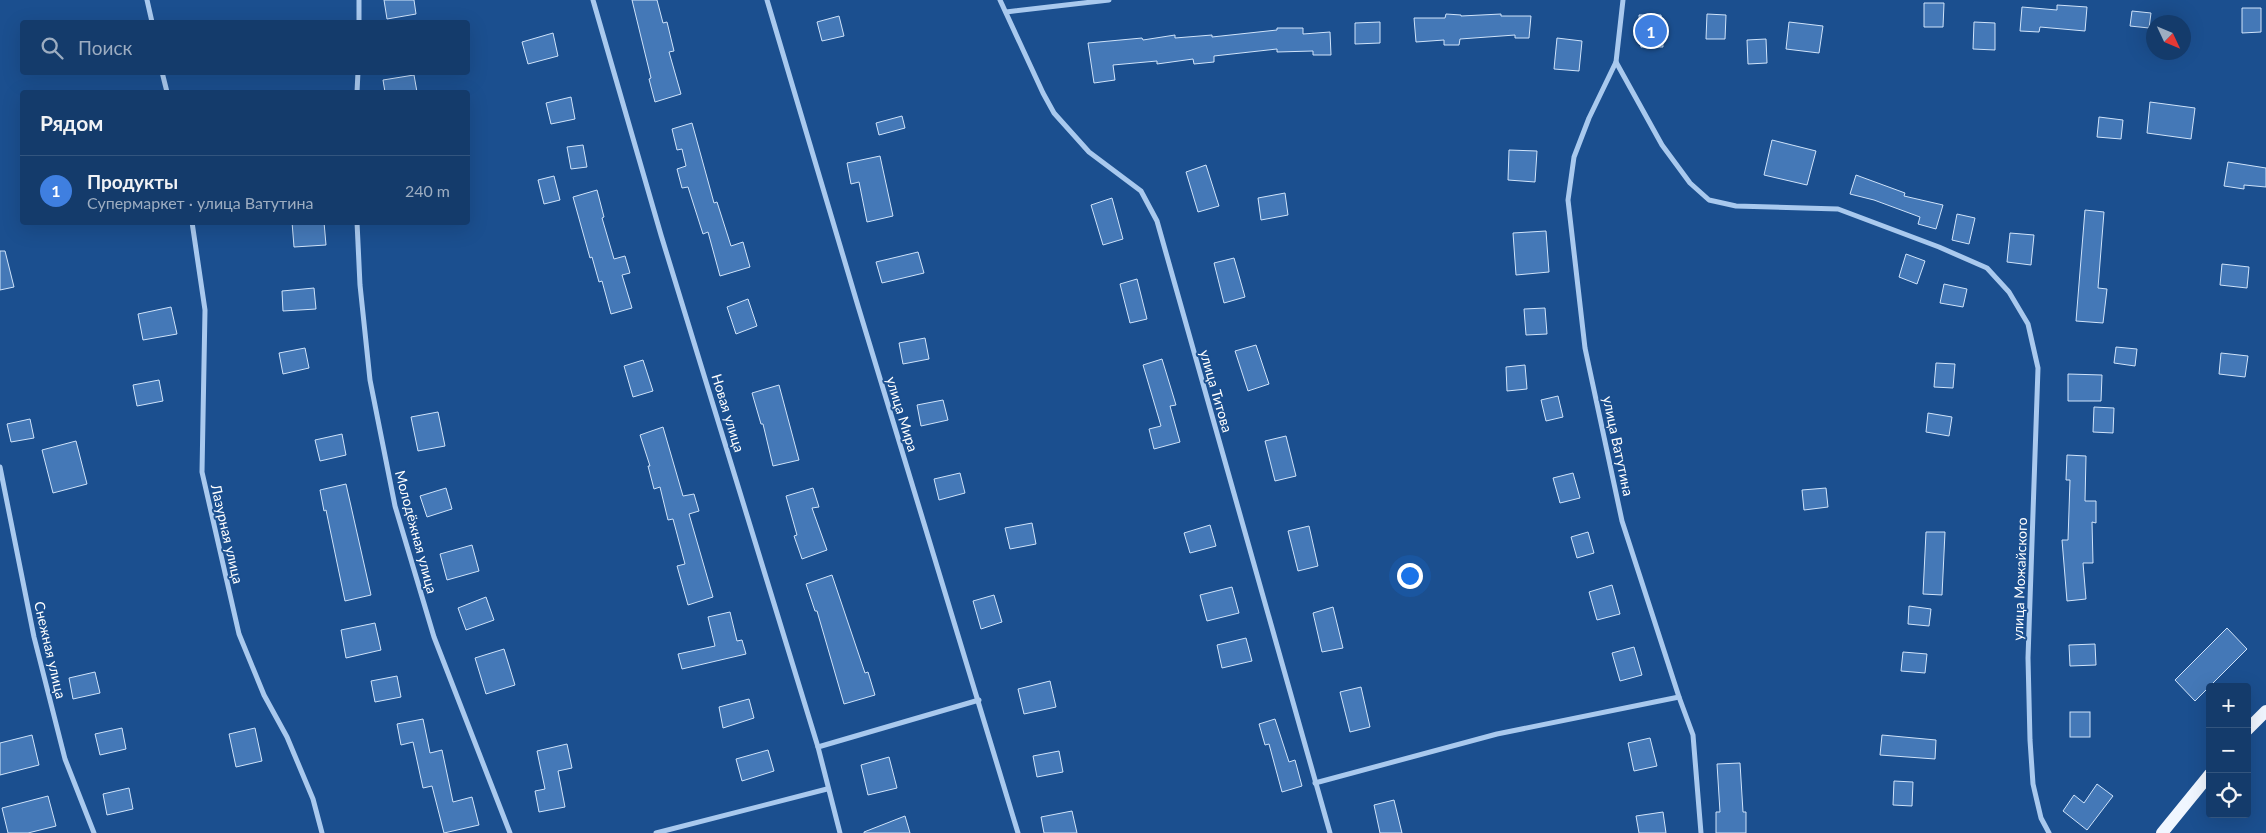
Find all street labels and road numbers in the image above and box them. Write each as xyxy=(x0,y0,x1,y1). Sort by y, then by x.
street label: улица Титова xyxy=(1197,348,1236,434)
street label: Новая улица xyxy=(709,372,748,454)
street label: улица Мира xyxy=(883,374,922,453)
street label: улица Ватутина xyxy=(1600,394,1637,497)
street label: Молодёжная улица xyxy=(392,468,441,595)
street label: Лазурная улица xyxy=(208,481,247,585)
street label: улица Можайского xyxy=(2009,517,2030,641)
street label: Снежная улица xyxy=(31,600,70,700)

